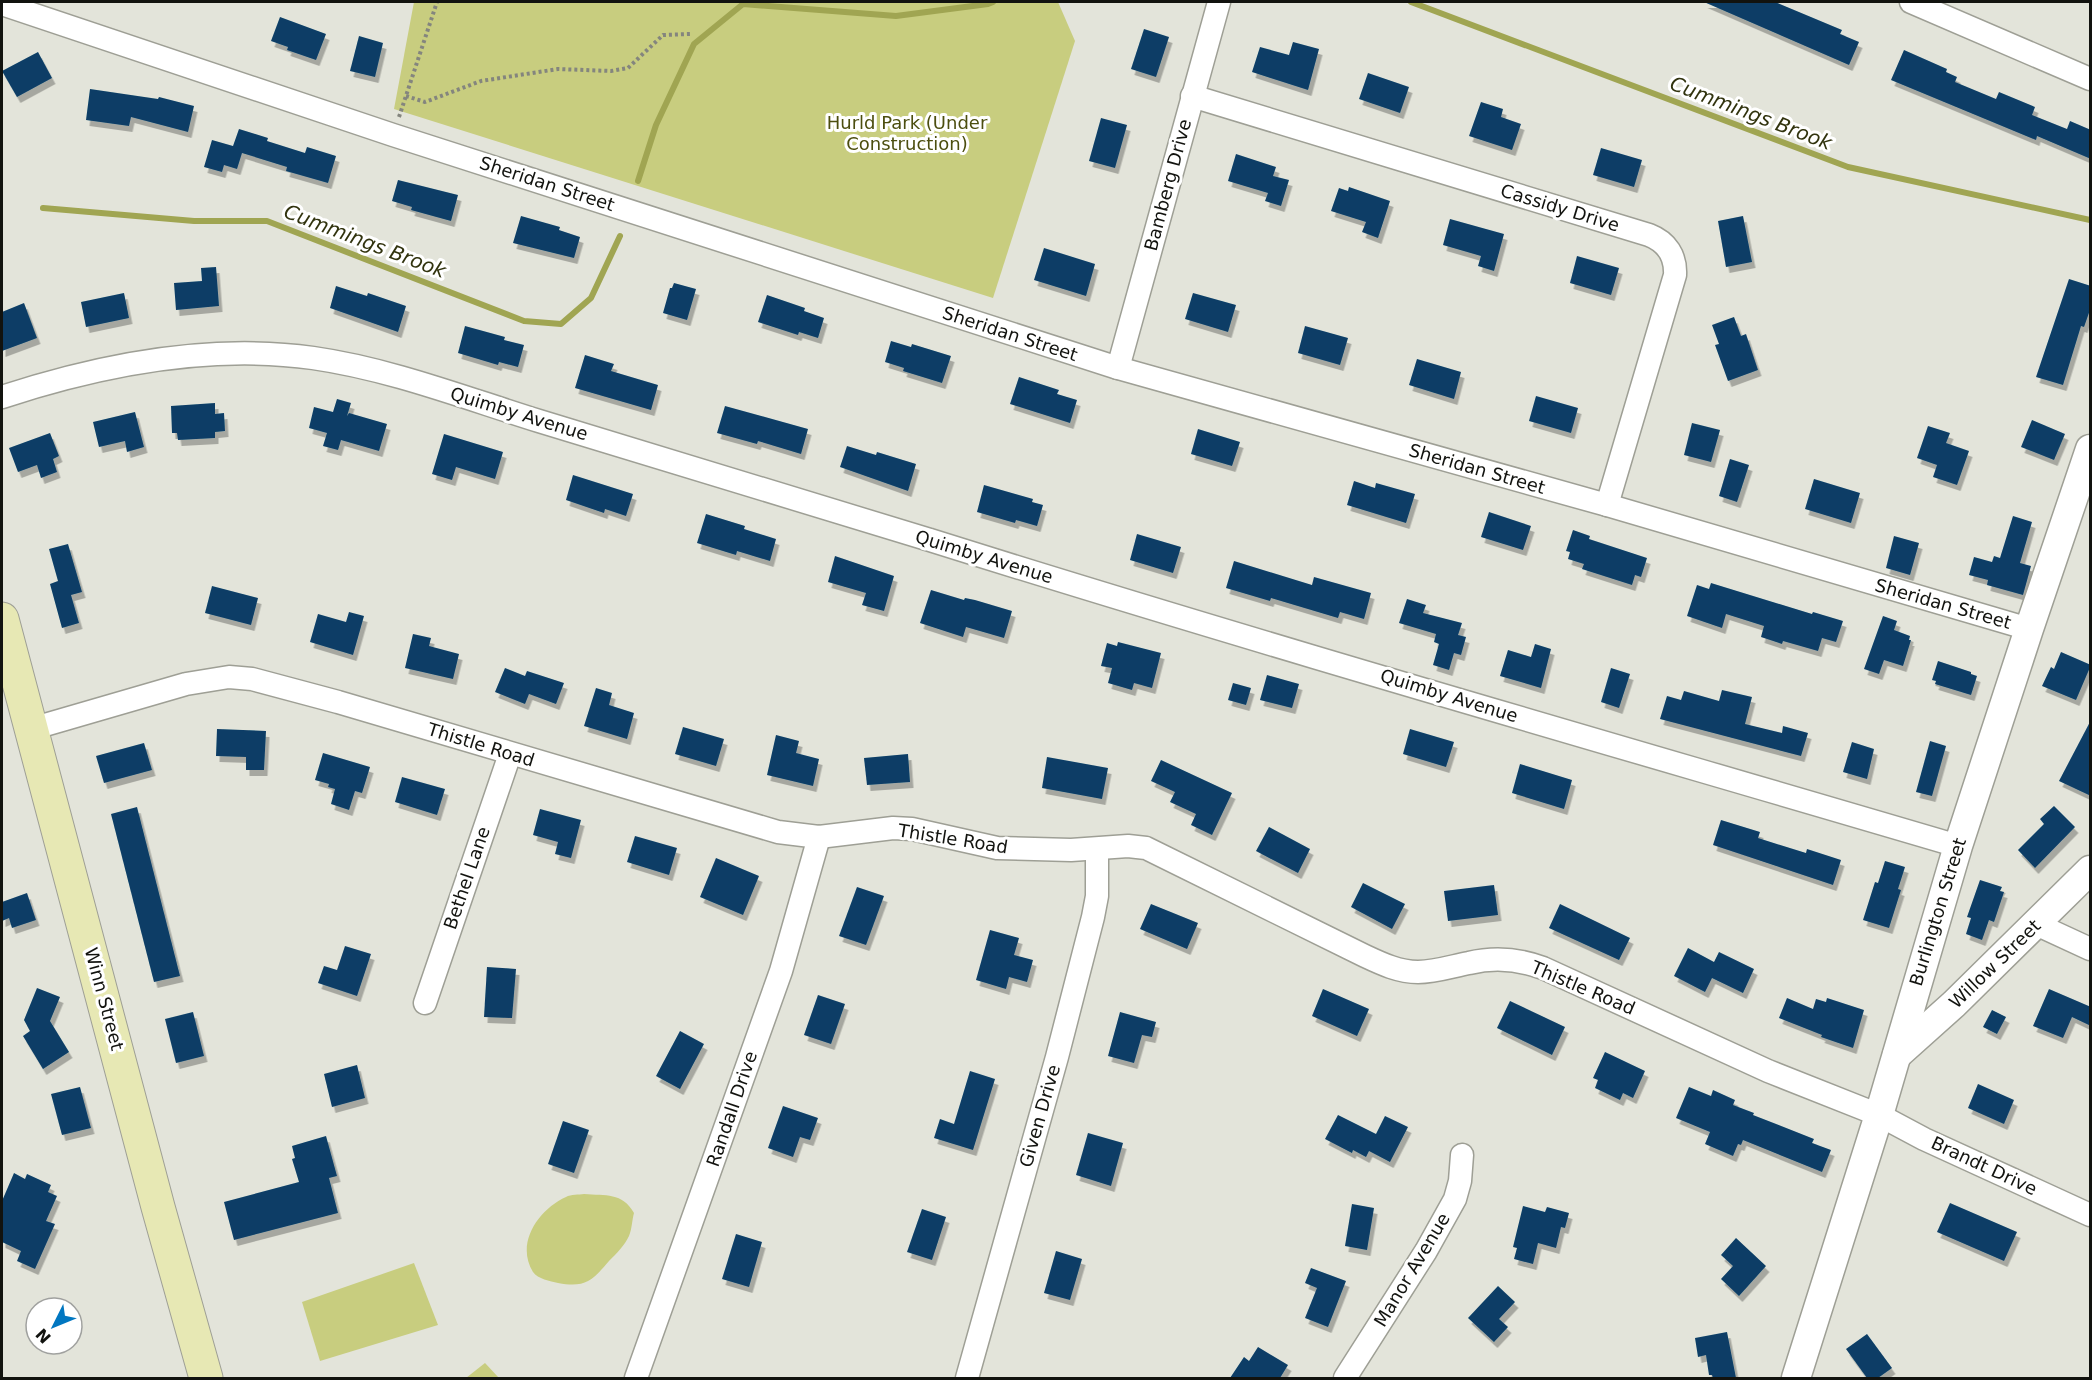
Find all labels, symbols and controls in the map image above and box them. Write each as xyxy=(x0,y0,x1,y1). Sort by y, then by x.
water label: Cummings Brook xyxy=(1667,71,1837,155)
park label: Hurld Park (Under Construction) xyxy=(827,112,988,154)
street label: Bamberg Drive xyxy=(1140,117,1195,253)
street label: Sheridan Street xyxy=(477,152,617,215)
street label: Cassidy Drive xyxy=(1498,179,1622,236)
water label: Cummings Brook xyxy=(281,199,451,283)
street label: Sheridan Street xyxy=(940,302,1080,365)
street label: Quimby Avenue xyxy=(448,383,590,444)
street label: Sheridan Street xyxy=(1407,439,1548,498)
street label: Quimby Avenue xyxy=(913,526,1055,587)
street label: Sheridan Street xyxy=(1873,574,2014,633)
street label: Quimby Avenue xyxy=(1378,665,1520,726)
street label: Thistle Road xyxy=(424,718,537,771)
street label: Thistle Road xyxy=(896,819,1009,858)
street label: Bethel Lane xyxy=(439,824,494,932)
street label: Burlington Street xyxy=(1905,835,1970,989)
street label: Willow Street xyxy=(1945,915,2045,1012)
street label: Winn Street xyxy=(81,945,128,1053)
street label: Thistle Road xyxy=(1527,956,1638,1019)
street label: Randall Drive xyxy=(702,1048,761,1169)
street label: Given Drive xyxy=(1015,1062,1064,1170)
street label: Brandt Drive xyxy=(1928,1132,2040,1199)
street label: Manor Avenue xyxy=(1369,1209,1454,1330)
north arrow xyxy=(24,1296,84,1356)
text: N xyxy=(32,1325,55,1347)

